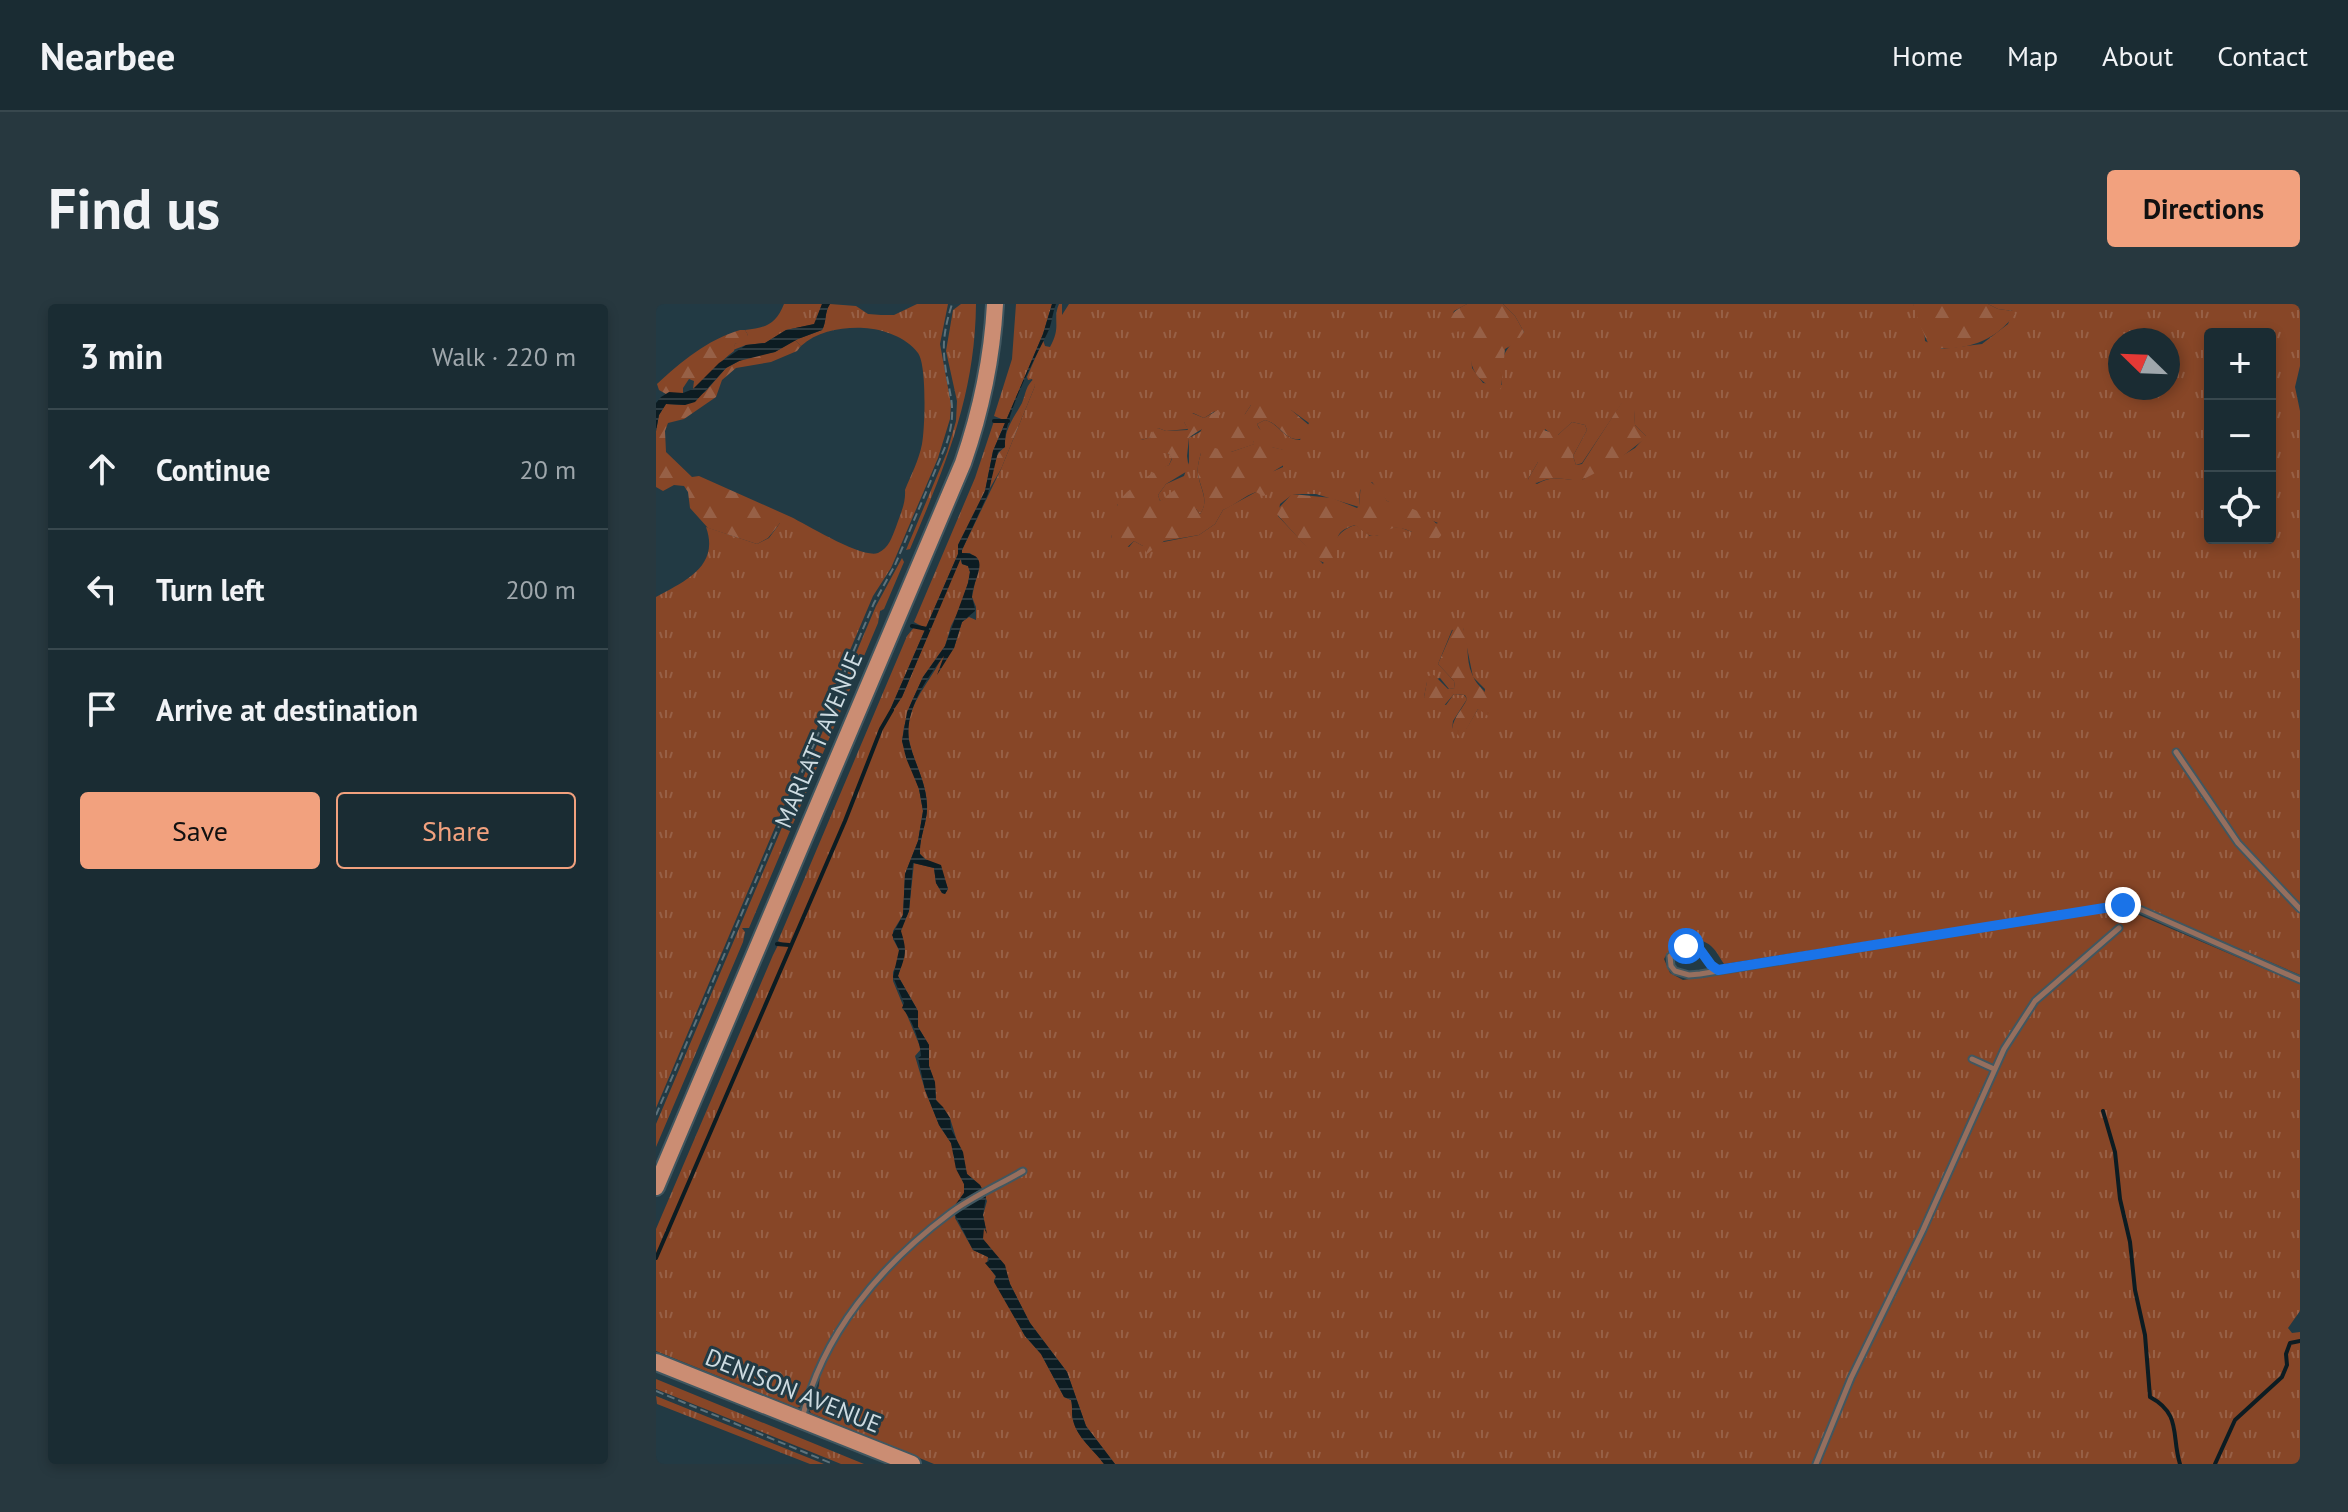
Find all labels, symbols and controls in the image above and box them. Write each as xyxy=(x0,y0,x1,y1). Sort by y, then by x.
text: Nearbee xyxy=(40,31,175,80)
text: Home xyxy=(1892,37,1963,74)
text: Map xyxy=(2007,37,2058,74)
text: About xyxy=(2102,37,2173,74)
text: Contact xyxy=(2217,37,2308,74)
button: Directions xyxy=(2107,170,2300,247)
text: Find us xyxy=(48,172,220,244)
north arrow xyxy=(2108,328,2180,400)
map controls xyxy=(2204,328,2276,544)
button: + xyxy=(2204,328,2276,400)
text: 3 min xyxy=(80,334,163,378)
text: Walk · 220 m xyxy=(432,340,576,373)
button: − xyxy=(2204,400,2276,472)
icon: ahead xyxy=(80,447,124,491)
text: Continue xyxy=(156,450,270,489)
text: 20 m xyxy=(520,453,576,486)
button: locate xyxy=(2204,472,2276,544)
icon: left xyxy=(80,567,124,611)
text: Turn left xyxy=(156,570,264,609)
text: 200 m xyxy=(505,573,576,606)
street label: MARLATT AVENUE xyxy=(768,647,870,832)
icon: arrive xyxy=(80,687,124,731)
text: Arrive at destination xyxy=(156,690,418,729)
button: Save xyxy=(80,792,320,869)
button: Share xyxy=(336,792,576,869)
route end xyxy=(2105,887,2141,923)
route start xyxy=(1668,928,1704,964)
street label: DENISON AVENUE xyxy=(701,1341,886,1440)

